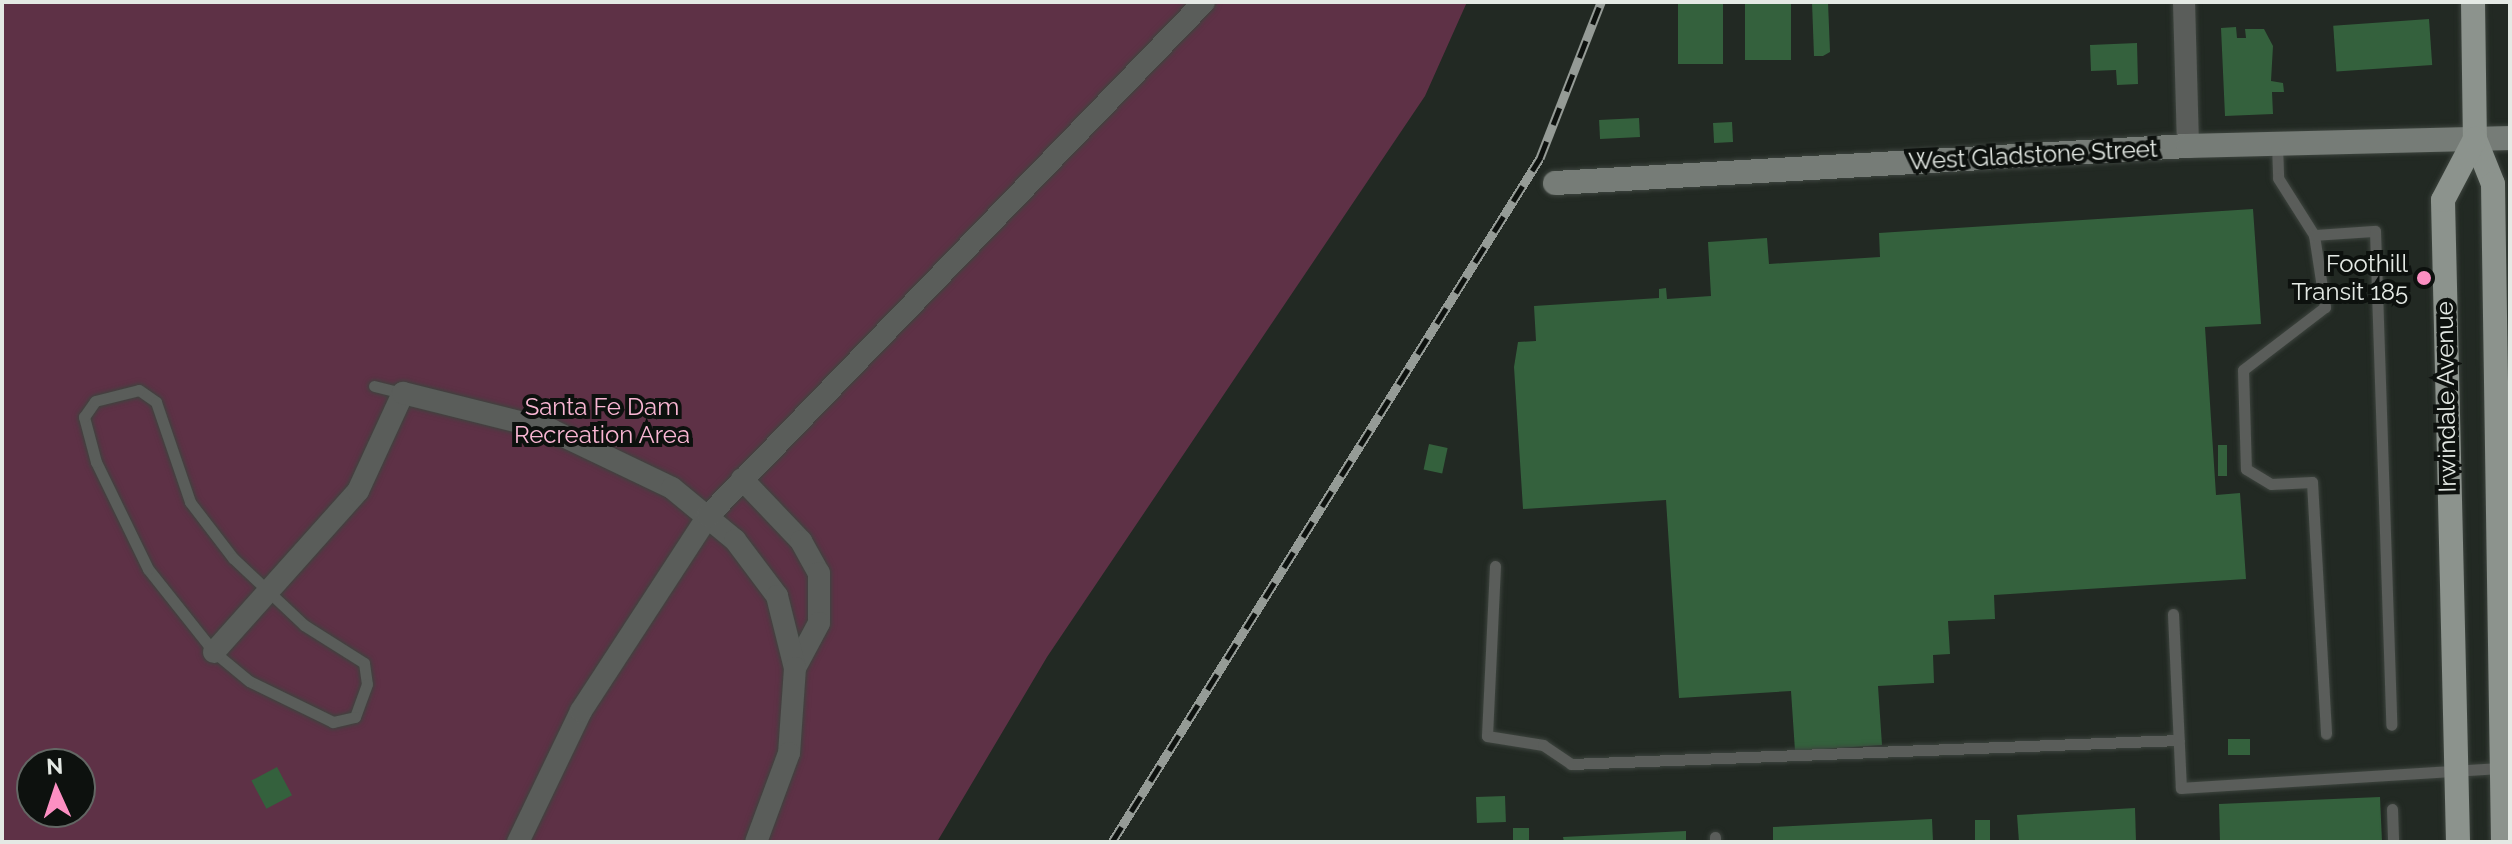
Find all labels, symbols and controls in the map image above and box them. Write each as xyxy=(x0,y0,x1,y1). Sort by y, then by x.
street label: West Gladstone Street xyxy=(1908,134,2158,176)
place label: Foothill Transit 185 xyxy=(2291,250,2408,306)
marker: Foothill Transit 185 xyxy=(2415,269,2433,287)
street label: Irwindale Avenue xyxy=(2430,301,2462,493)
park label: Santa Fe Dam Recreation Area xyxy=(514,393,690,449)
north arrow xyxy=(16,748,96,828)
text: N xyxy=(46,753,64,779)

